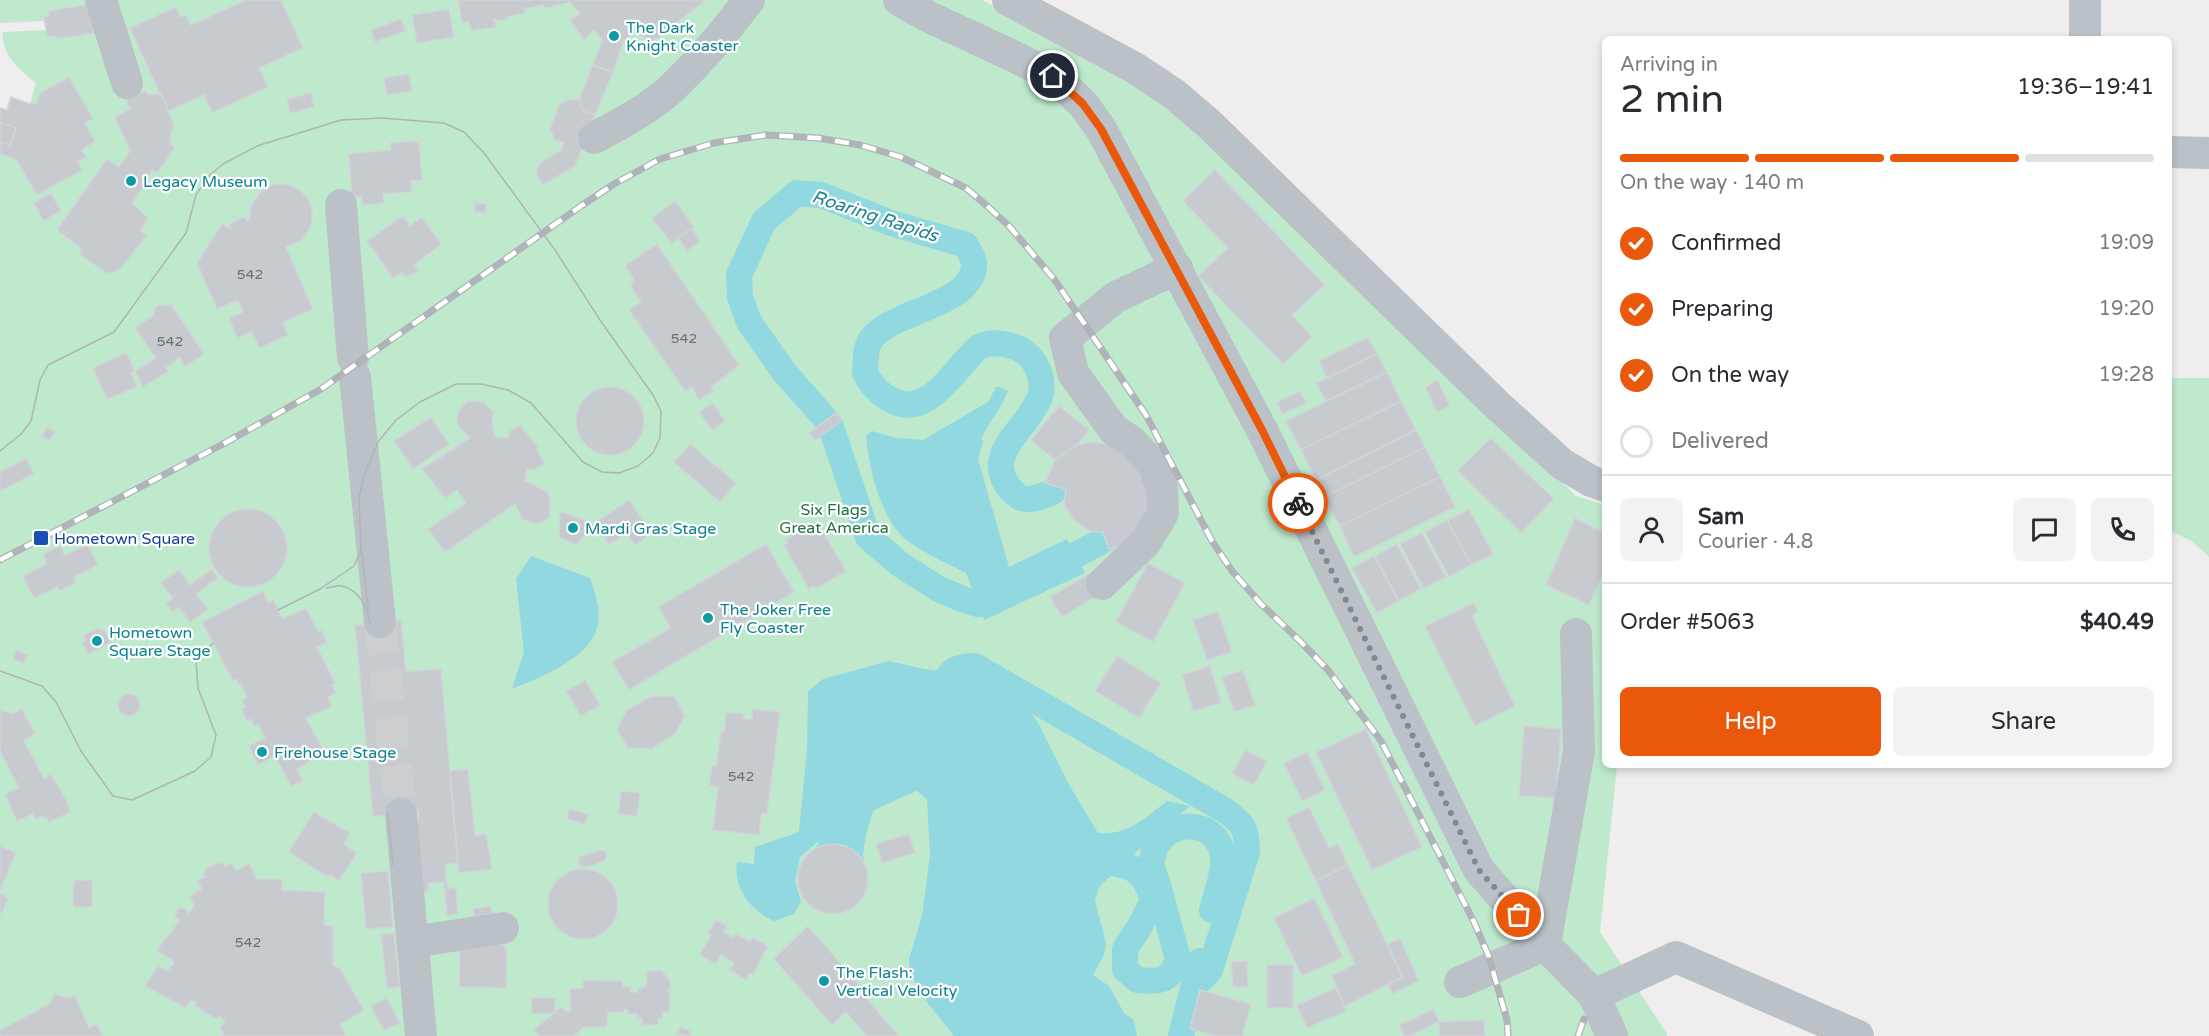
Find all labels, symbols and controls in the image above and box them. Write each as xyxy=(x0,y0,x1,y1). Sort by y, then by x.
place label: The Dark Knight Coaster xyxy=(626,18,740,56)
marker: The Dark Knight Coaster xyxy=(607,29,621,43)
pin xyxy=(1027,50,1078,101)
text: Arriving in xyxy=(1620,53,1718,77)
icon: home xyxy=(1036,59,1069,92)
text: 19:36–19:41 xyxy=(2017,74,2154,100)
text: 2 min xyxy=(1620,76,1724,123)
text: On the way · 140 m xyxy=(1620,171,1804,195)
place label: Legacy Museum xyxy=(143,172,268,192)
marker: Legacy Museum xyxy=(124,174,138,188)
water label: Roaring Rapids xyxy=(809,185,942,247)
icon: check xyxy=(1620,227,1653,260)
text: Confirmed xyxy=(1671,230,1781,256)
text: 19:09 xyxy=(2099,231,2154,255)
house number: 542 xyxy=(237,266,263,283)
icon: check xyxy=(1620,293,1653,326)
text: Preparing xyxy=(1671,296,1774,322)
text: 19:20 xyxy=(2099,297,2154,321)
house number: 542 xyxy=(671,330,697,347)
house number: 542 xyxy=(157,333,183,350)
icon: check xyxy=(1620,359,1653,392)
text: On the way xyxy=(1671,362,1789,388)
text: 19:28 xyxy=(2099,363,2154,387)
text: Delivered xyxy=(1671,428,1769,454)
courier xyxy=(1268,473,1328,533)
icon: bike xyxy=(1282,487,1315,520)
button: person xyxy=(1620,498,1683,561)
button: chat xyxy=(2013,498,2076,561)
button: phone xyxy=(2091,498,2154,561)
park label: Six Flags Great America xyxy=(779,500,889,538)
text: Sam xyxy=(1698,504,1744,530)
place label: Mardi Gras Stage xyxy=(585,519,716,539)
marker: Mardi Gras Stage xyxy=(566,521,580,535)
marker: Hometown Square xyxy=(32,529,50,547)
place label: Hometown Square xyxy=(54,529,195,549)
text: Courier · 4.8 xyxy=(1698,530,1813,554)
place label: The Joker Free Fly Coaster xyxy=(720,600,831,638)
text: Order #5063 xyxy=(1620,609,1755,635)
text: $40.49 xyxy=(2080,609,2154,635)
marker: The Joker Free Fly Coaster xyxy=(701,611,715,625)
place label: Hometown Square Stage xyxy=(109,623,211,661)
marker: Hometown Square Stage xyxy=(90,634,104,648)
button: Help xyxy=(1620,687,1881,756)
button: Share xyxy=(1893,687,2154,756)
place label: Firehouse Stage xyxy=(274,743,396,763)
marker: Firehouse Stage xyxy=(255,745,269,759)
house number: 542 xyxy=(728,768,754,785)
pin xyxy=(1493,889,1544,940)
icon: bag xyxy=(1502,898,1535,931)
house number: 542 xyxy=(235,934,261,951)
place label: The Flash: Vertical Velocity xyxy=(836,963,958,1001)
marker: The Flash: Vertical Velocity xyxy=(817,974,831,988)

